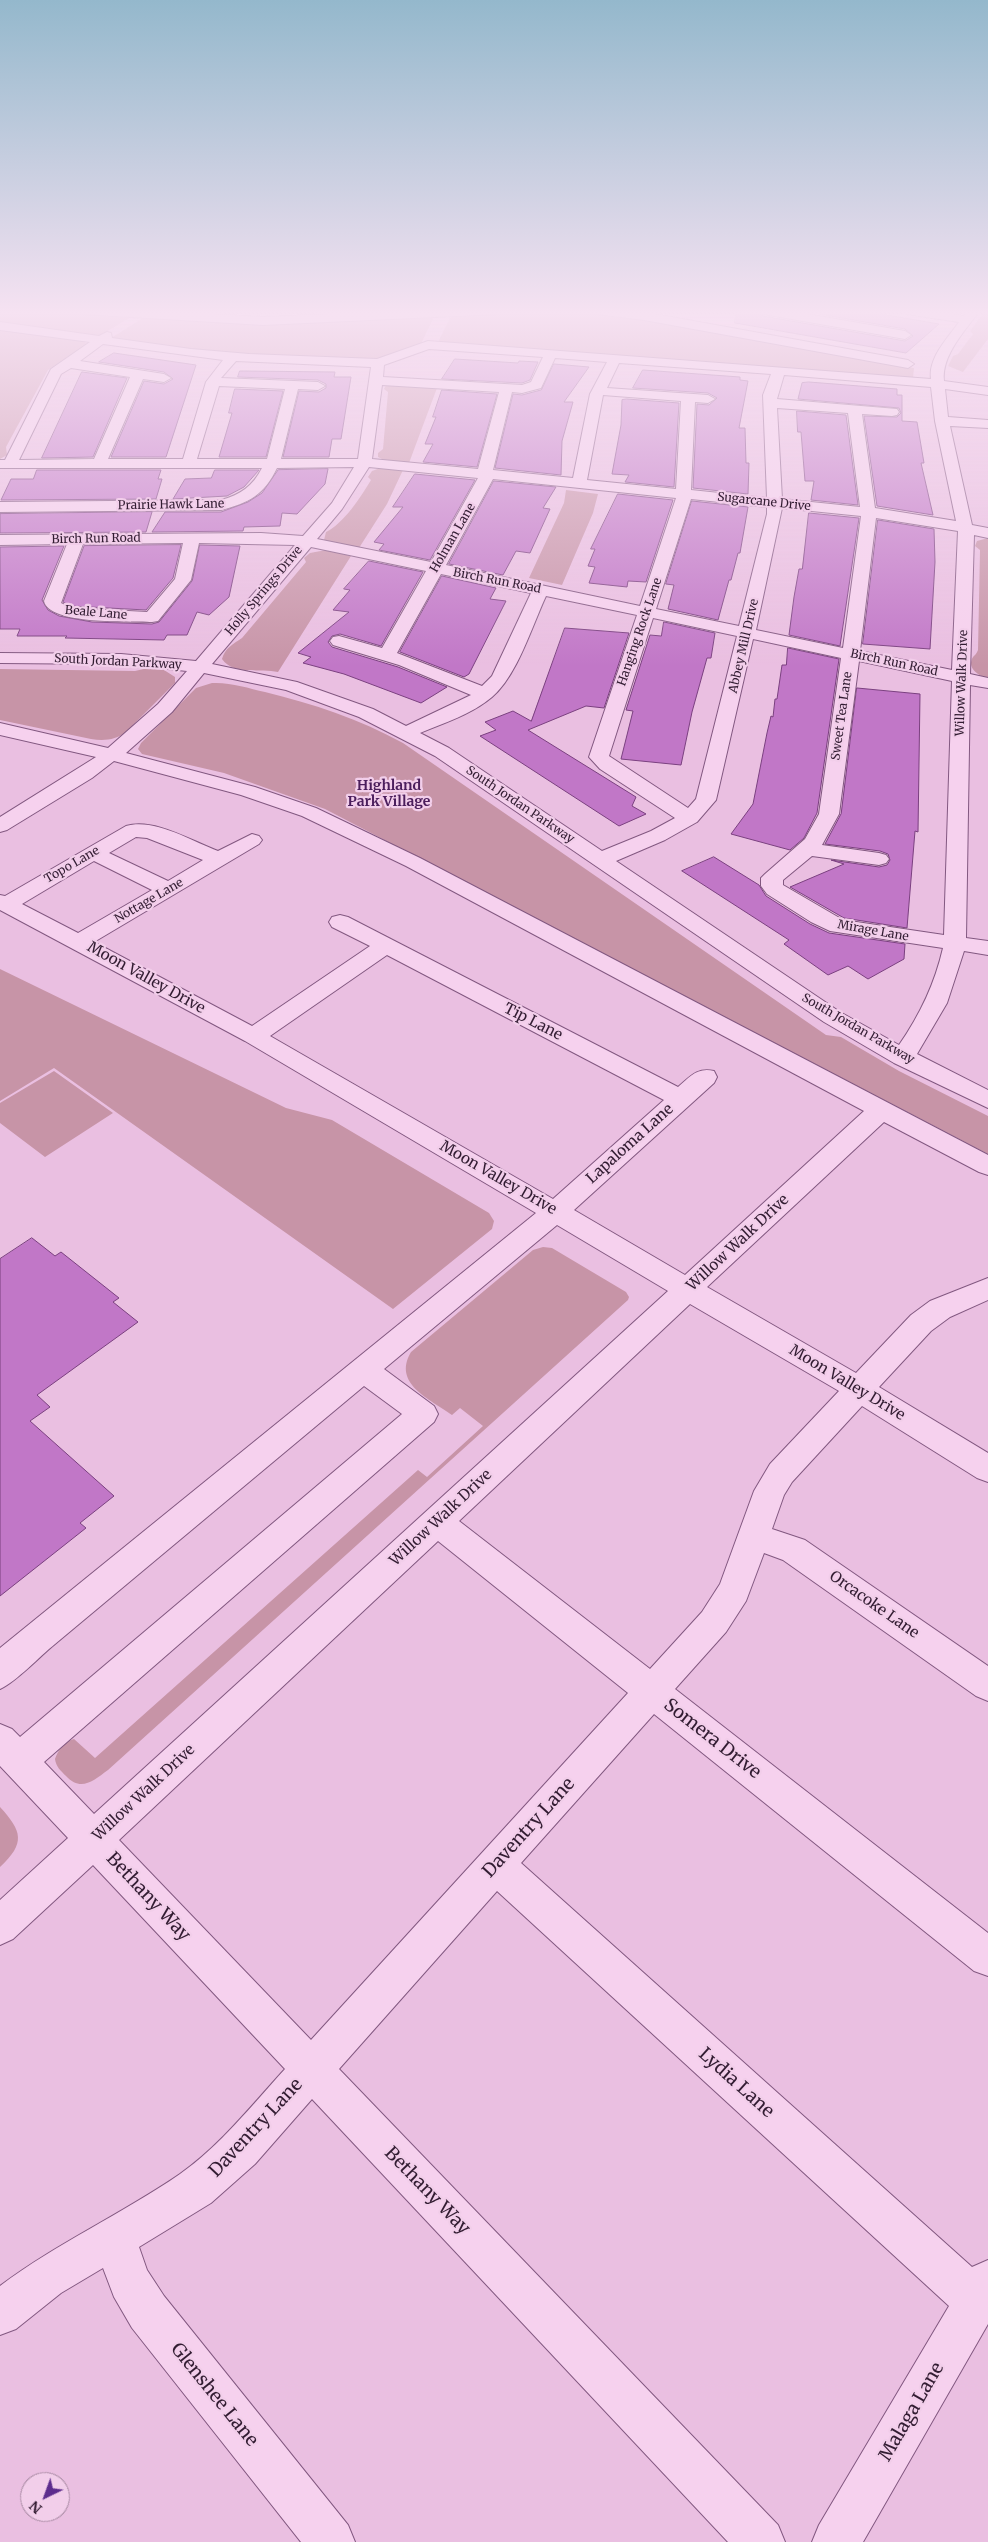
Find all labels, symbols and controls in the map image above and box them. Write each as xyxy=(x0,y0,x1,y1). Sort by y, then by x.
street label: Sugarcane Drive xyxy=(717,490,811,514)
street label: Prairie Hawk Lane xyxy=(118,497,224,513)
street label: Holman Lane xyxy=(427,501,479,575)
street label: Birch Run Road xyxy=(51,531,141,547)
street label: Holly Springs Drive xyxy=(223,543,305,639)
street label: Birch Run Road xyxy=(452,565,542,597)
street label: Hanging Rock Lane xyxy=(615,576,665,688)
street label: Abbey Mill Drive xyxy=(726,597,762,695)
street label: Beale Lane xyxy=(64,603,128,623)
street label: Willow Walk Drive xyxy=(953,630,971,736)
street label: Birch Run Road xyxy=(849,647,939,679)
street label: South Jordan Parkway xyxy=(54,651,182,673)
street label: Sweet Tea Lane xyxy=(829,671,855,761)
street label: South Jordan Parkway xyxy=(463,763,577,847)
district label: Highland Park Village xyxy=(348,778,430,810)
street label: Topo Lane xyxy=(42,844,102,886)
street label: Nottage Lane xyxy=(112,876,186,926)
street label: Mirage Lane xyxy=(836,918,910,944)
street label: Moon Valley Drive xyxy=(84,938,208,1018)
street label: South Jordan Parkway xyxy=(799,991,917,1067)
street label: Tip Lane xyxy=(501,1000,565,1044)
street label: Lapaloma Lane xyxy=(583,1100,677,1188)
street label: Moon Valley Drive xyxy=(436,1137,560,1219)
street label: Willow Walk Drive xyxy=(683,1191,793,1295)
street label: Moon Valley Drive xyxy=(786,1341,908,1425)
street label: Willow Walk Drive xyxy=(386,1466,496,1570)
street label: Orcacoke Lane xyxy=(826,1568,922,1642)
street label: Somera Drive xyxy=(659,1694,765,1784)
street label: Willow Walk Drive xyxy=(89,1741,199,1845)
street label: Daventry Lane xyxy=(478,1774,580,1882)
street label: Bethany Way xyxy=(101,1848,195,1946)
street label: Lydia Lane xyxy=(694,2044,778,2122)
street label: Daventry Lane xyxy=(205,2074,307,2182)
street label: Bethany Way xyxy=(380,2143,474,2239)
street label: Glenshee Lane xyxy=(166,2339,262,2451)
street label: Malaga Lane xyxy=(875,2359,949,2465)
north arrow xyxy=(20,2472,70,2522)
text: N xyxy=(25,2497,46,2518)

